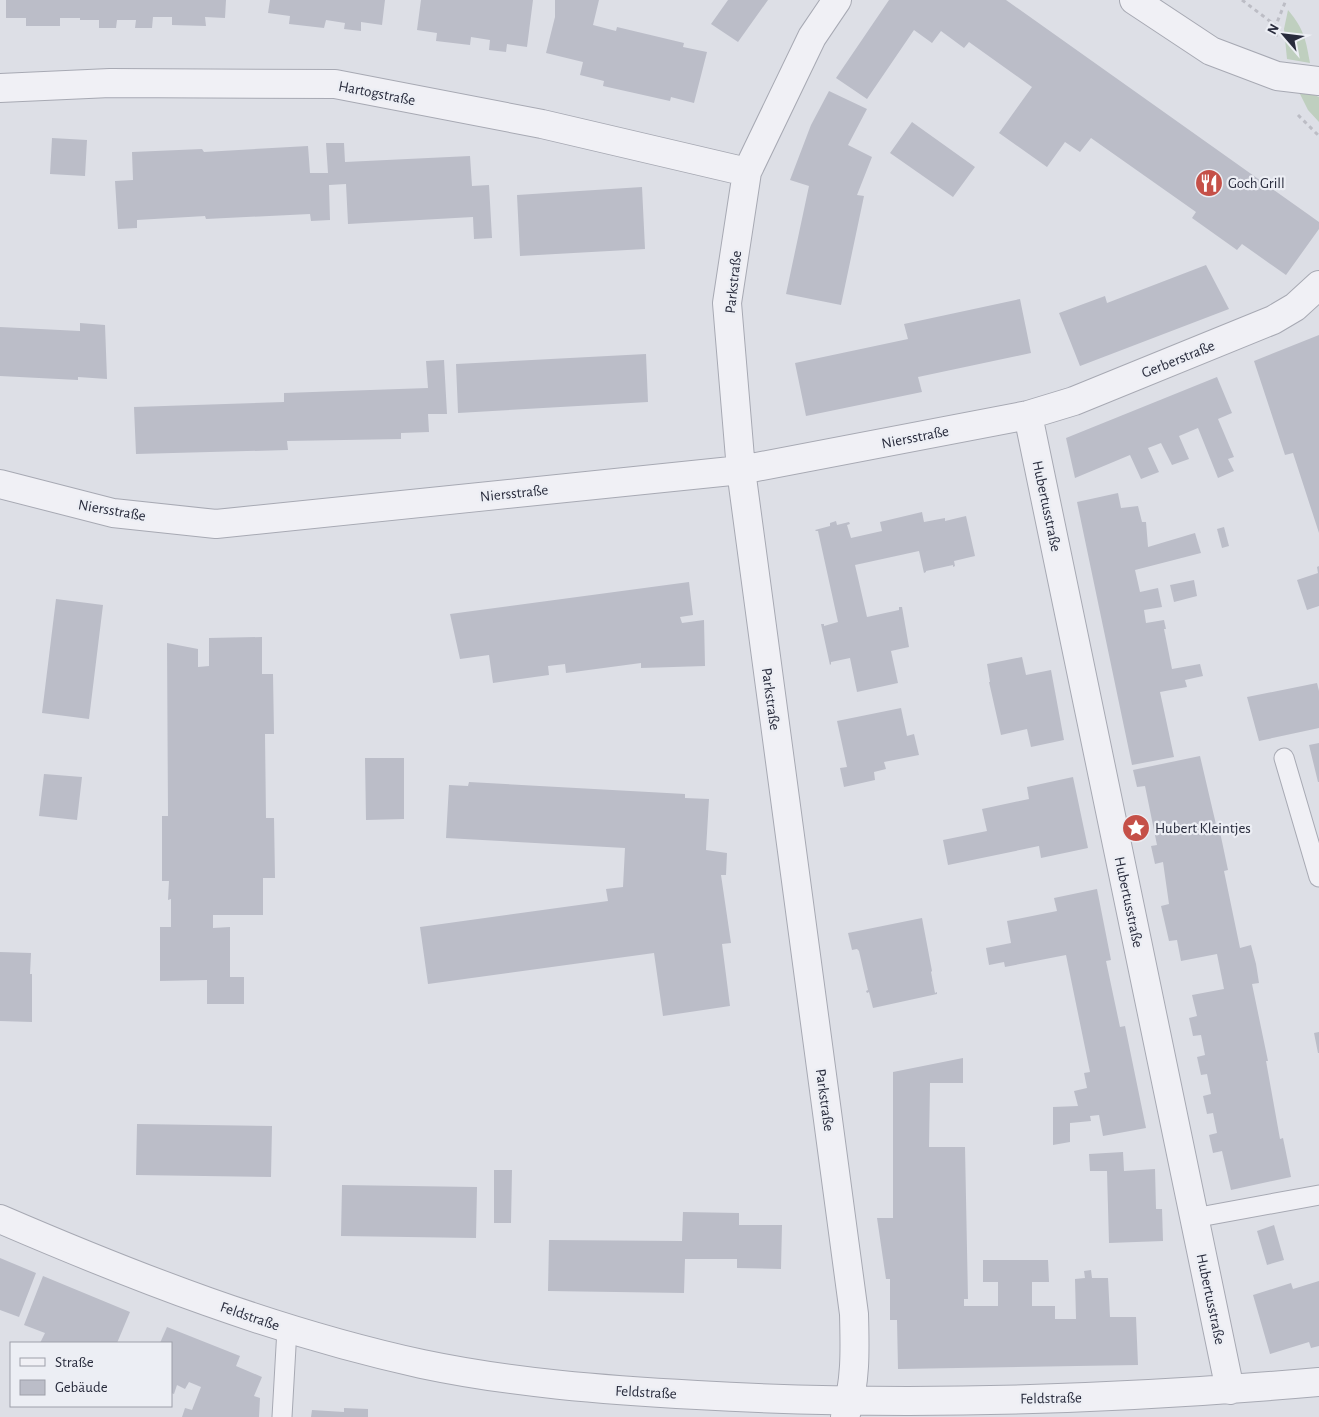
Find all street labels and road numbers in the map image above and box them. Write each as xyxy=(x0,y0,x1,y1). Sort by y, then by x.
street label: Hartogstraße xyxy=(337,79,417,108)
street label: Parkstraße xyxy=(723,250,744,314)
street label: Gerberstraße xyxy=(1140,338,1217,381)
street label: Niersstraße xyxy=(880,424,950,451)
street label: Hubertusstraße xyxy=(1030,459,1063,553)
street label: Niersstraße xyxy=(479,482,549,505)
street label: Niersstraße xyxy=(77,497,147,524)
street label: Parkstraße xyxy=(759,667,782,731)
street label: Hubertusstraße xyxy=(1112,855,1145,949)
street label: Parkstraße xyxy=(813,1068,836,1132)
street label: Hubertusstraße xyxy=(1194,1252,1227,1346)
street label: Feldstraße xyxy=(218,1299,281,1334)
street label: Feldstraße xyxy=(615,1383,677,1402)
street label: Feldstraße xyxy=(1020,1390,1082,1407)

